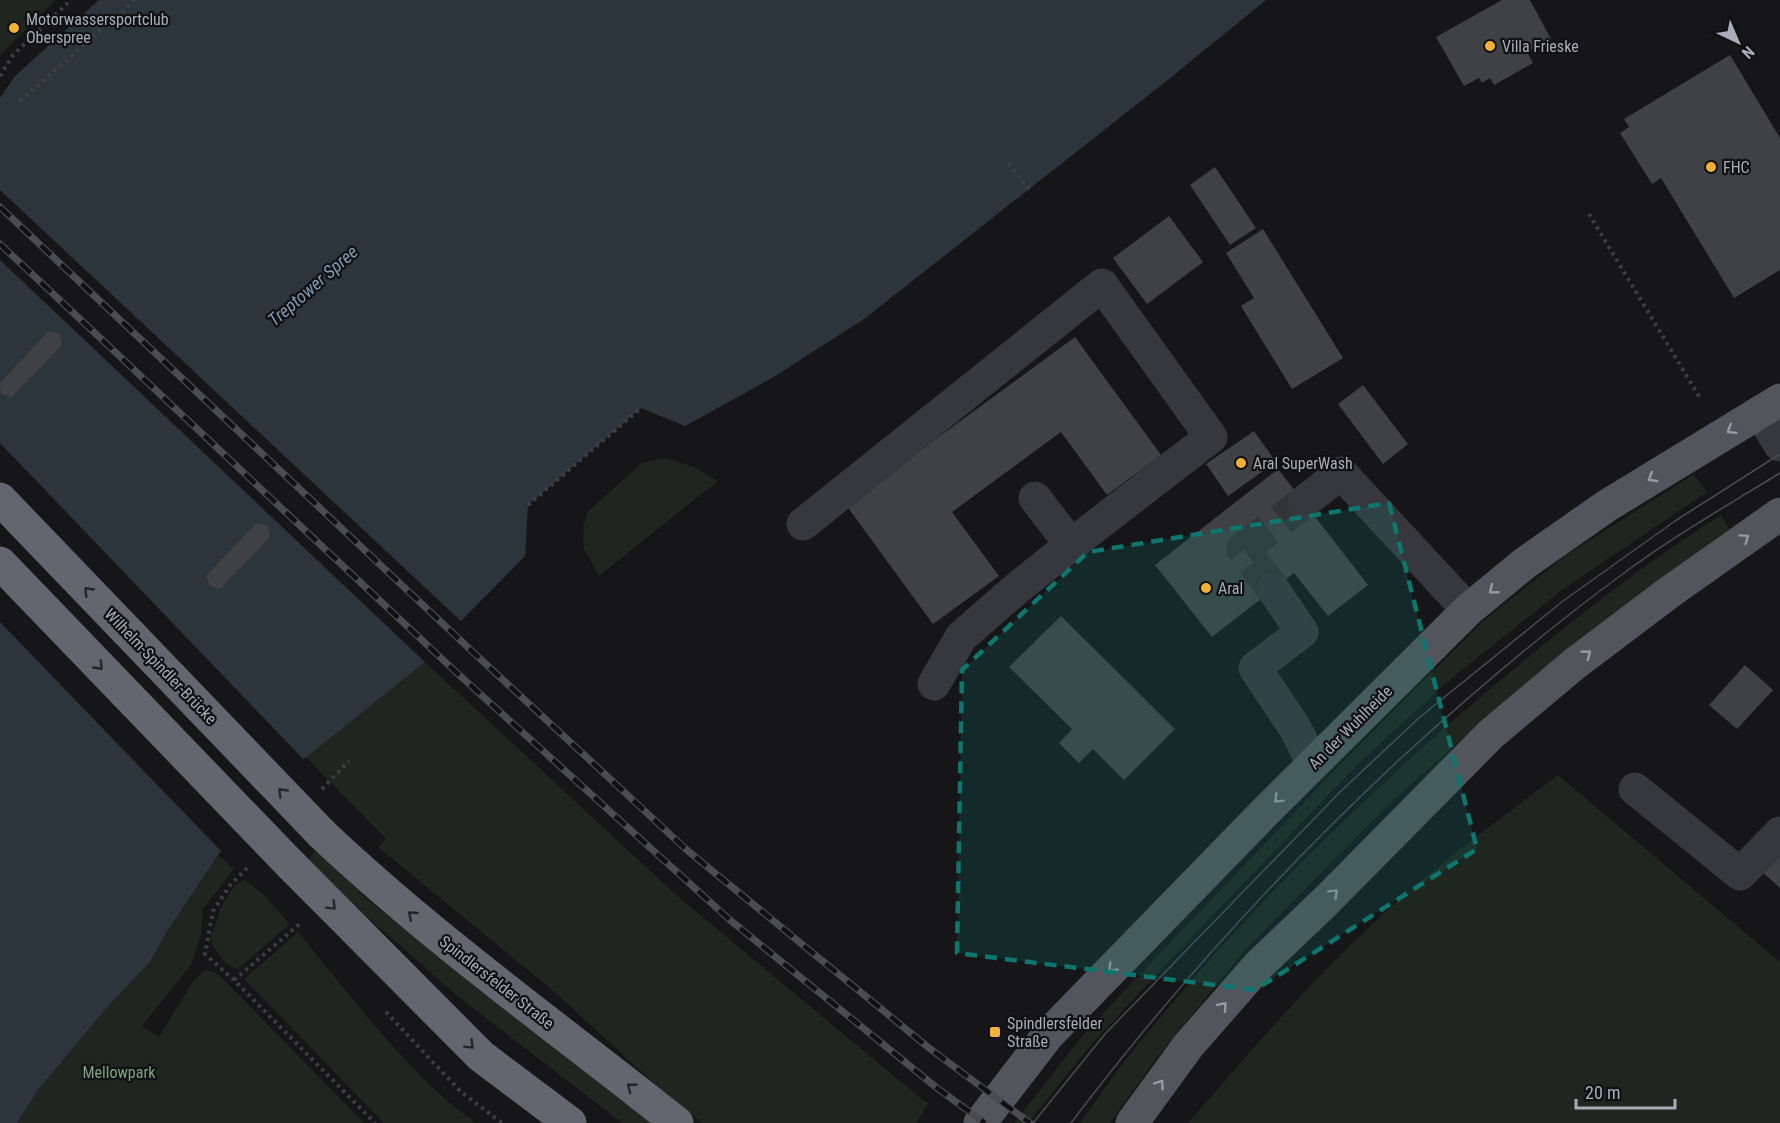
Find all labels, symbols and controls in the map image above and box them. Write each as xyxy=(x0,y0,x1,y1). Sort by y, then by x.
place label: Motorwassersportclub Oberspree xyxy=(26,10,169,47)
north arrow xyxy=(1708,12,1768,72)
marker: Motorwassersportclub Oberspree xyxy=(7,21,21,35)
place label: Villa Frieske xyxy=(1502,37,1579,56)
marker: Villa Frieske xyxy=(1483,39,1497,53)
text: N xyxy=(1738,42,1758,63)
place label: FHC xyxy=(1723,158,1750,177)
marker: FHC xyxy=(1704,160,1718,174)
water label: Treptower Spree xyxy=(263,241,362,330)
one-way arrow xyxy=(1727,422,1737,434)
place label: Aral SuperWash xyxy=(1253,454,1353,473)
marker: Aral SuperWash xyxy=(1234,456,1248,470)
one-way arrow xyxy=(1648,471,1658,483)
one-way arrow xyxy=(1739,534,1750,545)
place label: Aral xyxy=(1218,579,1243,598)
marker: Aral xyxy=(1199,581,1213,595)
one-way arrow xyxy=(1488,582,1499,593)
one-way arrow xyxy=(84,587,95,597)
street label: Wilhelm-Spindler-Brücke xyxy=(101,605,221,728)
one-way arrow xyxy=(1580,651,1591,662)
one-way arrow xyxy=(92,659,103,670)
street label: An der Wuhlheide xyxy=(1305,682,1396,773)
one-way arrow xyxy=(278,788,289,799)
one-way arrow xyxy=(1274,791,1285,802)
one-way arrow xyxy=(1326,890,1337,901)
one-way arrow xyxy=(325,899,336,910)
one-way arrow xyxy=(408,911,419,922)
street label: Spindlersfelder Straße xyxy=(436,932,558,1033)
one-way arrow xyxy=(1109,961,1120,972)
one-way arrow xyxy=(1216,1002,1227,1013)
place label: Spindlersfelder Straße xyxy=(1007,1014,1102,1051)
marker: Spindlersfelder Straße xyxy=(988,1025,1002,1039)
one-way arrow xyxy=(462,1037,473,1048)
park label: Mellowpark xyxy=(83,1063,156,1082)
scale bar xyxy=(1576,1072,1675,1110)
one-way arrow xyxy=(1153,1080,1164,1091)
text: 20 m xyxy=(1585,1082,1620,1103)
one-way arrow xyxy=(627,1083,638,1094)

